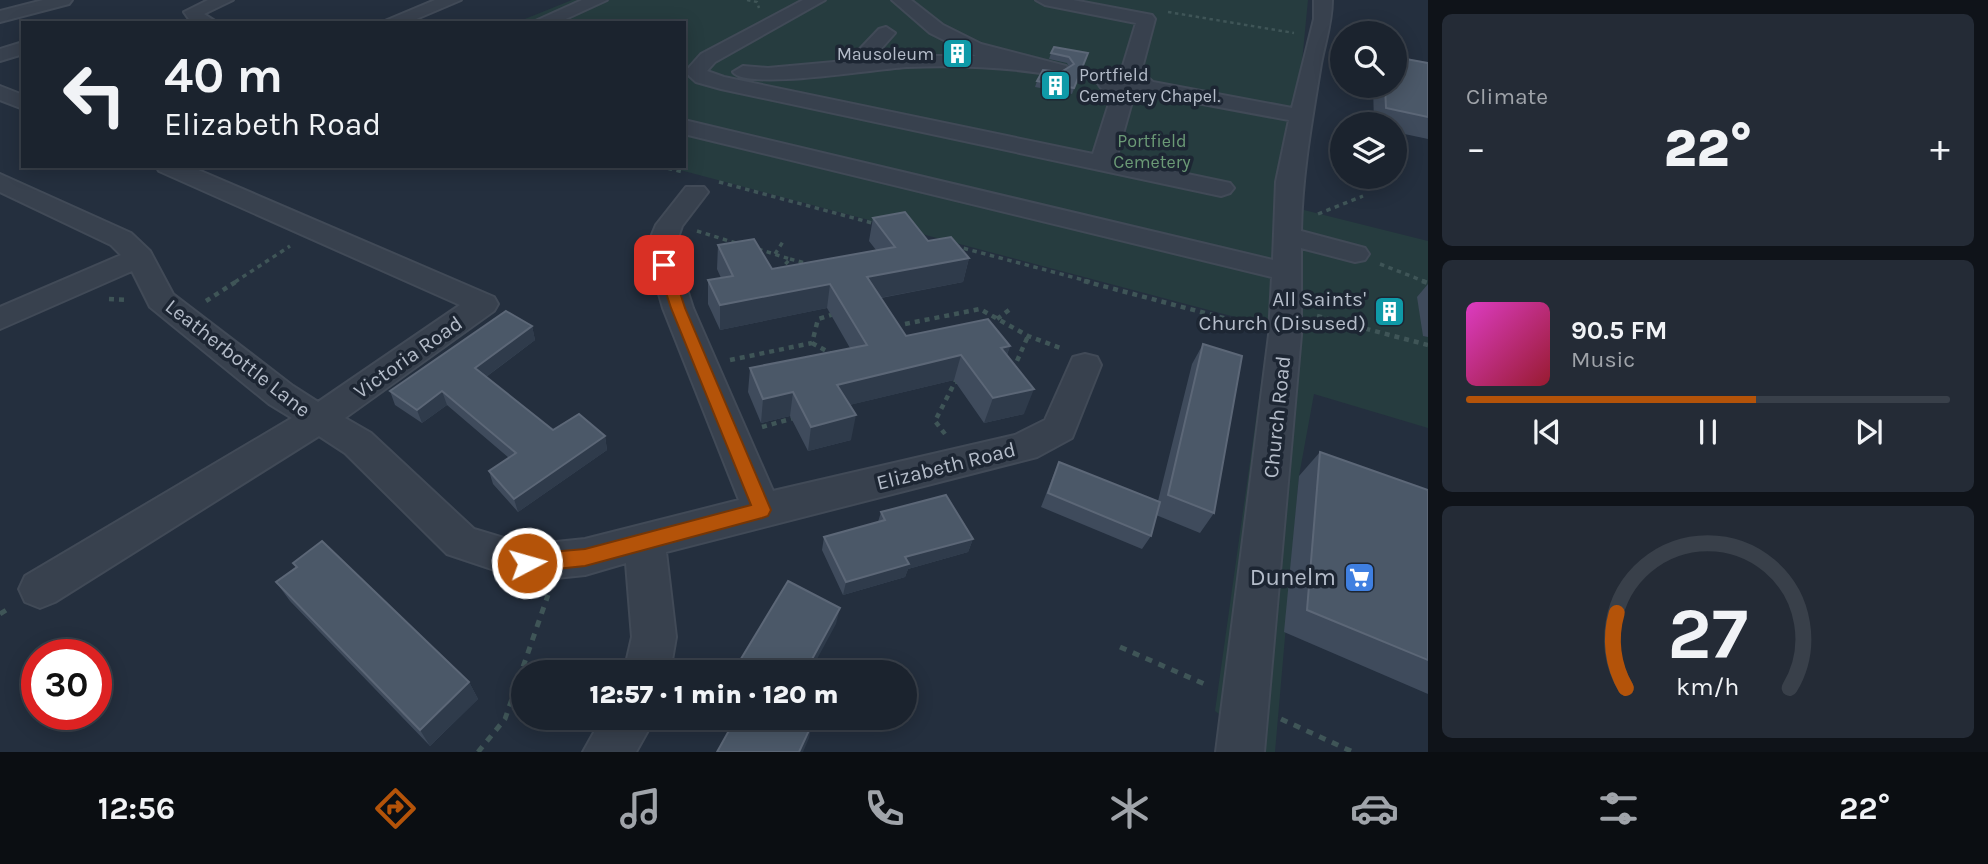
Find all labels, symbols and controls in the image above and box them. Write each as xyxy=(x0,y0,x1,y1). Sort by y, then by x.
map controls xyxy=(1330,21,1407,189)
button: search xyxy=(1330,21,1407,98)
building icon: Mausoleum xyxy=(940,37,974,71)
place label: Mausoleum xyxy=(837,43,934,65)
text: 40 m xyxy=(164,47,283,104)
icon: left xyxy=(49,49,140,140)
place label: Portfield Cemetery Chapel. xyxy=(1079,64,1220,107)
building icon: Portfield Cemetery Chapel. xyxy=(1039,68,1073,102)
text: Climate xyxy=(1466,83,1548,110)
text: Elizabeth Road xyxy=(164,106,381,143)
button: layers xyxy=(1330,112,1407,189)
text: 22° xyxy=(1664,118,1752,179)
text: − xyxy=(1466,126,1486,171)
text: + xyxy=(1930,126,1950,171)
park label: Portfield Cemetery xyxy=(1113,130,1191,173)
pin xyxy=(634,235,694,295)
icon: arrive xyxy=(645,246,683,284)
place label: All Saints' Church (Disused) xyxy=(1199,287,1366,335)
street label: Leatherbottle Lane xyxy=(161,294,315,422)
building icon: All Saints' Church (Disused) xyxy=(1372,294,1406,328)
street label: Victoria Road xyxy=(349,311,467,403)
text: 90.5 FM xyxy=(1571,315,1668,346)
text: Music xyxy=(1571,346,1635,373)
street label: Church Road xyxy=(1259,355,1295,479)
icon: previous xyxy=(1528,413,1566,451)
icon: pause xyxy=(1689,413,1727,451)
icon: next xyxy=(1850,413,1888,451)
street label: Elizabeth Road xyxy=(874,437,1018,495)
position arrow xyxy=(490,526,564,600)
supermarket icon: Dunelm xyxy=(1342,560,1376,594)
place label: Dunelm xyxy=(1250,563,1336,591)
text: 27 xyxy=(1668,591,1748,676)
speed limit sign: 30 xyxy=(21,639,112,730)
text: km/h xyxy=(1676,672,1740,701)
text: 12:57 · 1 min · 120 m xyxy=(589,679,839,710)
icon: directions xyxy=(371,784,420,833)
icon: music xyxy=(616,784,665,833)
icon: phone xyxy=(860,784,909,833)
icon: climate xyxy=(1105,784,1154,833)
icon: car xyxy=(1350,784,1399,833)
icon: filters xyxy=(1594,784,1643,833)
text: 12:56 xyxy=(98,790,175,827)
text: 22° xyxy=(1839,790,1890,827)

